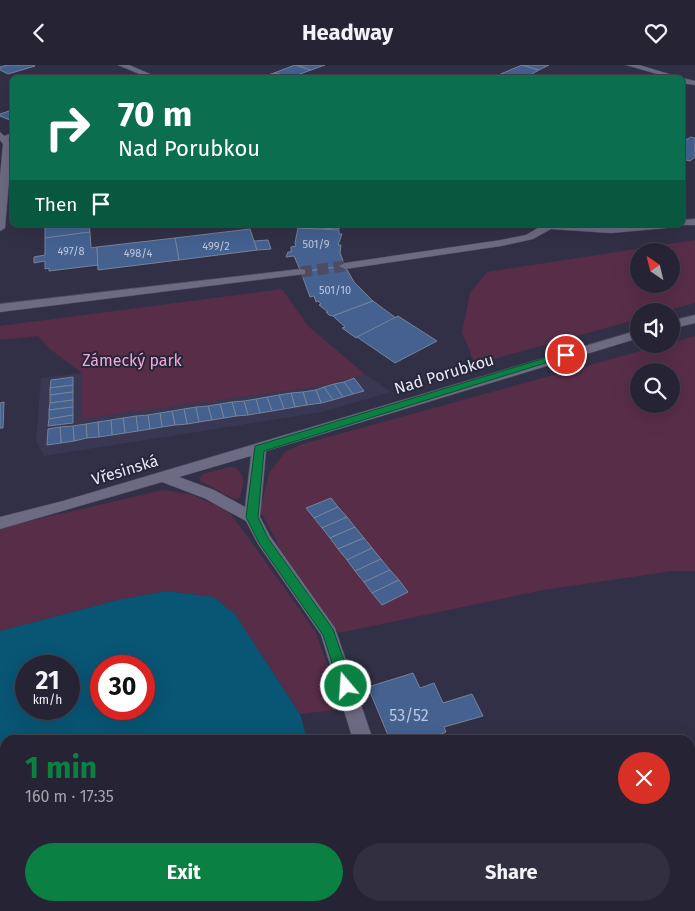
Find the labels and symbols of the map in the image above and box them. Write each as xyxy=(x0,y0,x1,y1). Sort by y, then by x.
house number: 501/9 xyxy=(302,238,330,251)
house number: 499/2 xyxy=(202,240,230,253)
north arrow xyxy=(630,243,680,293)
house number: 497/8 xyxy=(57,245,85,258)
house number: 498/4 xyxy=(124,247,152,260)
house number: 501/10 xyxy=(319,284,351,297)
pin xyxy=(545,334,587,376)
street label: Nad Porubkou xyxy=(392,350,496,398)
park label: Zámecký park xyxy=(82,351,183,370)
street label: Vřesinská xyxy=(89,451,161,489)
speed limit sign: 30 xyxy=(90,655,155,720)
position arrow xyxy=(319,659,371,711)
house number: 53/52 xyxy=(389,706,429,725)

